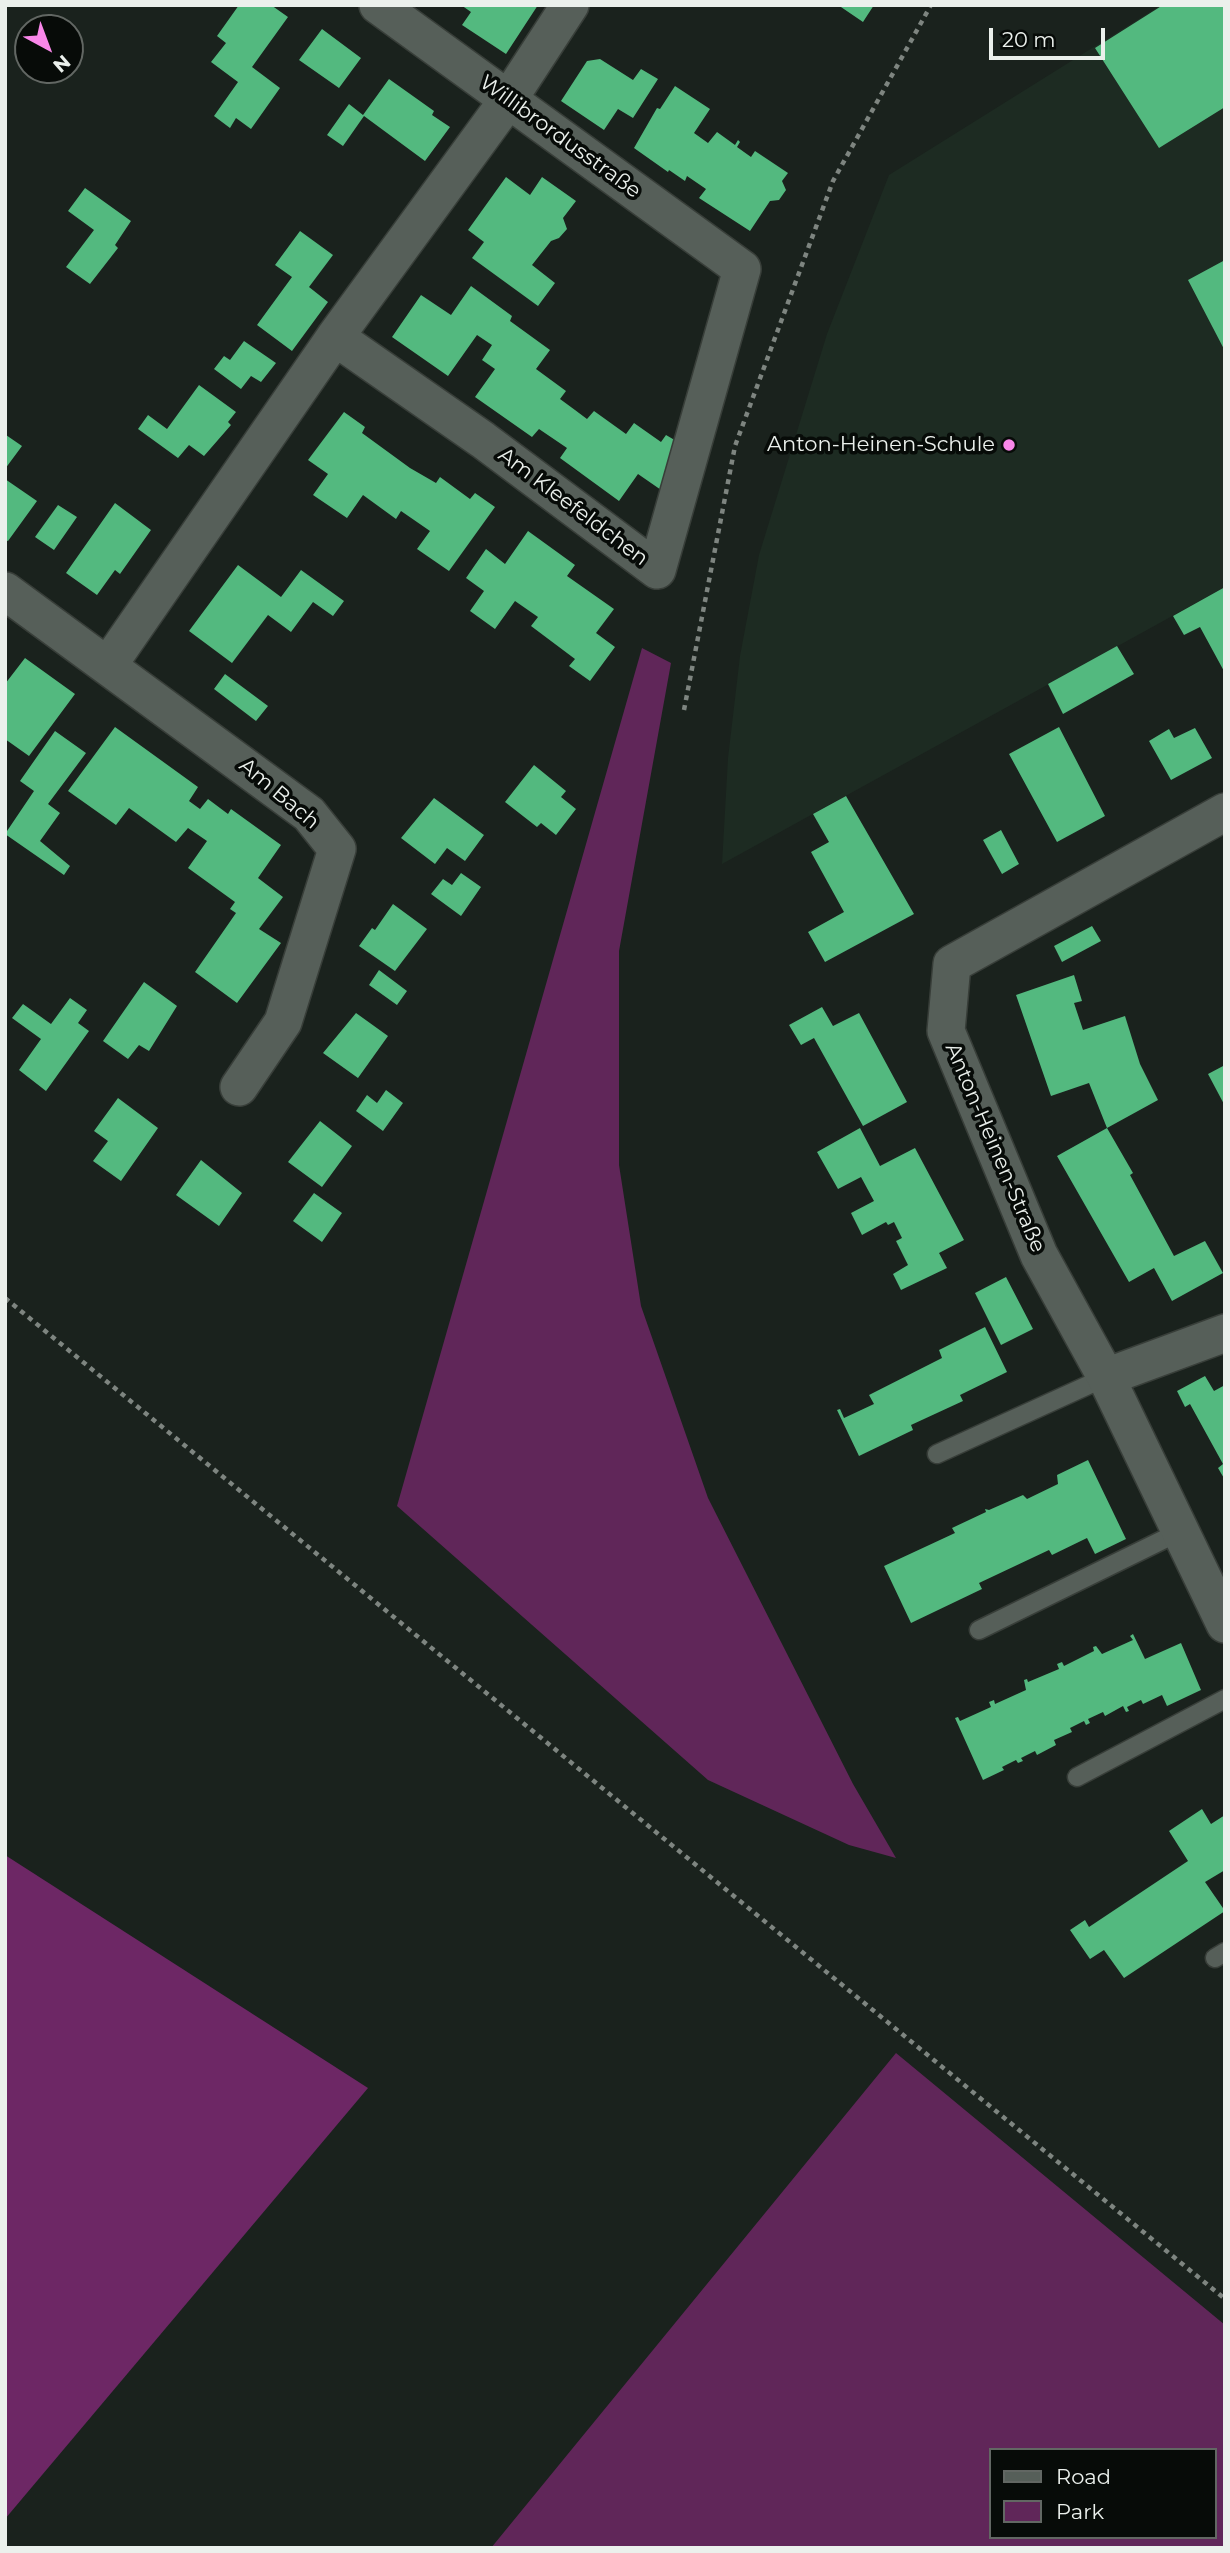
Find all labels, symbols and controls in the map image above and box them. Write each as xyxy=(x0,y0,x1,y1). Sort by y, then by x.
north arrow xyxy=(14,14,84,84)
scale bar xyxy=(992,14,1108,58)
text: 20 m xyxy=(1002,27,1056,52)
text: N xyxy=(48,50,75,77)
street label: Willibrordusstraße xyxy=(474,70,646,204)
place label: Anton-Heinen-Schule xyxy=(767,432,995,458)
marker: Anton-Heinen-Schule xyxy=(1001,437,1017,453)
street label: Am Kleefeldchen xyxy=(493,442,653,572)
street label: Am Bach xyxy=(234,753,324,835)
street label: Anton-Heinen-Straße xyxy=(939,1040,1051,1256)
legend xyxy=(988,2448,1216,2539)
text: Road xyxy=(1056,2464,1111,2489)
text: Park xyxy=(1056,2499,1104,2524)

